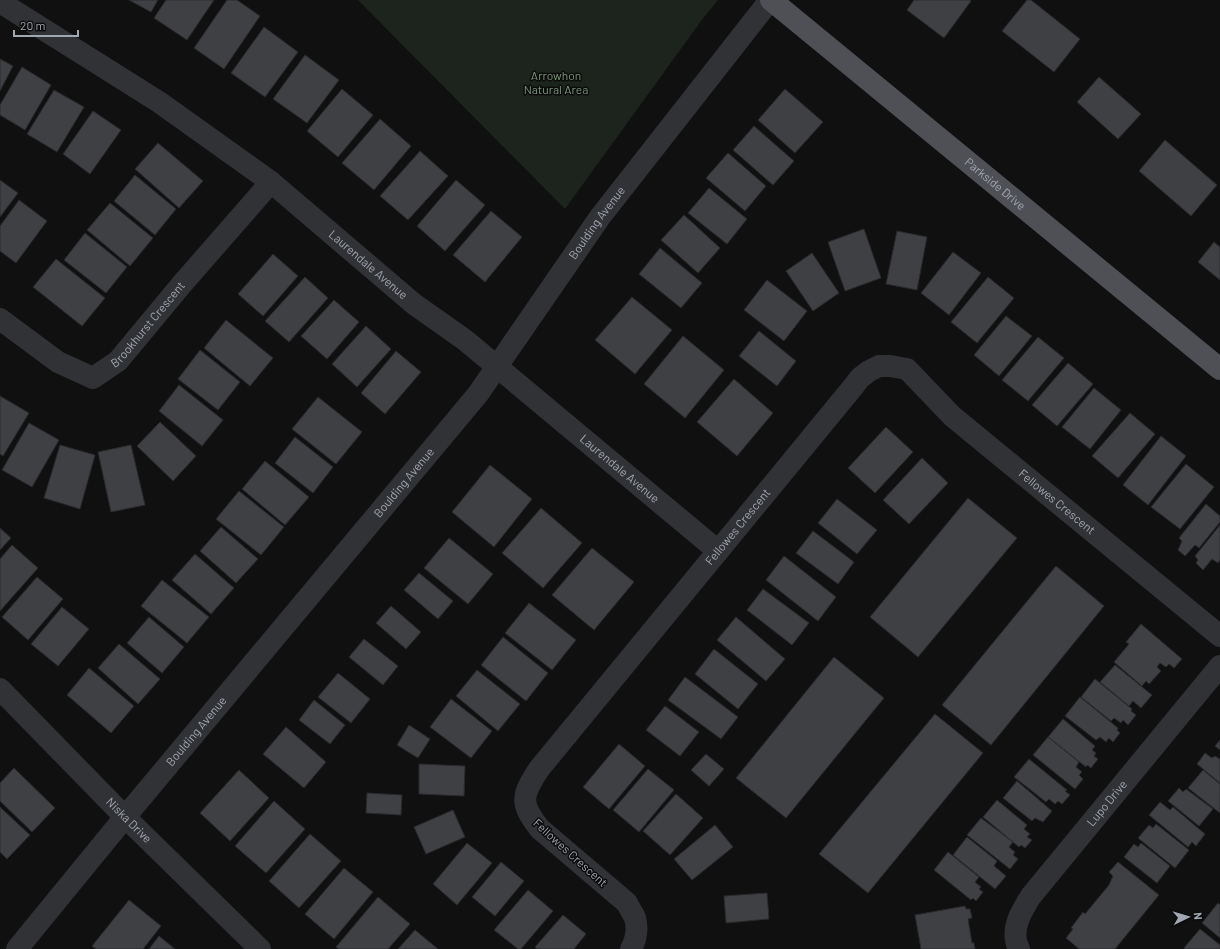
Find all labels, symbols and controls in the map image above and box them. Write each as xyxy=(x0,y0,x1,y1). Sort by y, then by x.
scale bar xyxy=(14,12,78,38)
text: 20 m xyxy=(20,18,46,32)
park label: Arrowhon Natural Area xyxy=(524,68,588,96)
street label: Parkside Drive xyxy=(962,154,1029,212)
street label: Boulding Avenue xyxy=(565,183,627,261)
street label: Laurendale Avenue xyxy=(326,227,411,301)
street label: Brookhurst Crescent xyxy=(108,278,187,370)
street label: Laurendale Avenue xyxy=(578,431,663,505)
street label: Boulding Avenue xyxy=(370,444,436,520)
street label: Fellowes Crescent xyxy=(1016,466,1098,537)
street label: Fellowes Crescent xyxy=(702,485,773,567)
street label: Boulding Avenue xyxy=(163,693,229,768)
street label: Lupo Drive xyxy=(1083,777,1129,829)
street label: Niska Drive xyxy=(104,794,155,845)
street label: Fellowes Crescent xyxy=(531,815,610,889)
north arrow xyxy=(1168,897,1208,937)
text: N xyxy=(1192,912,1205,920)

